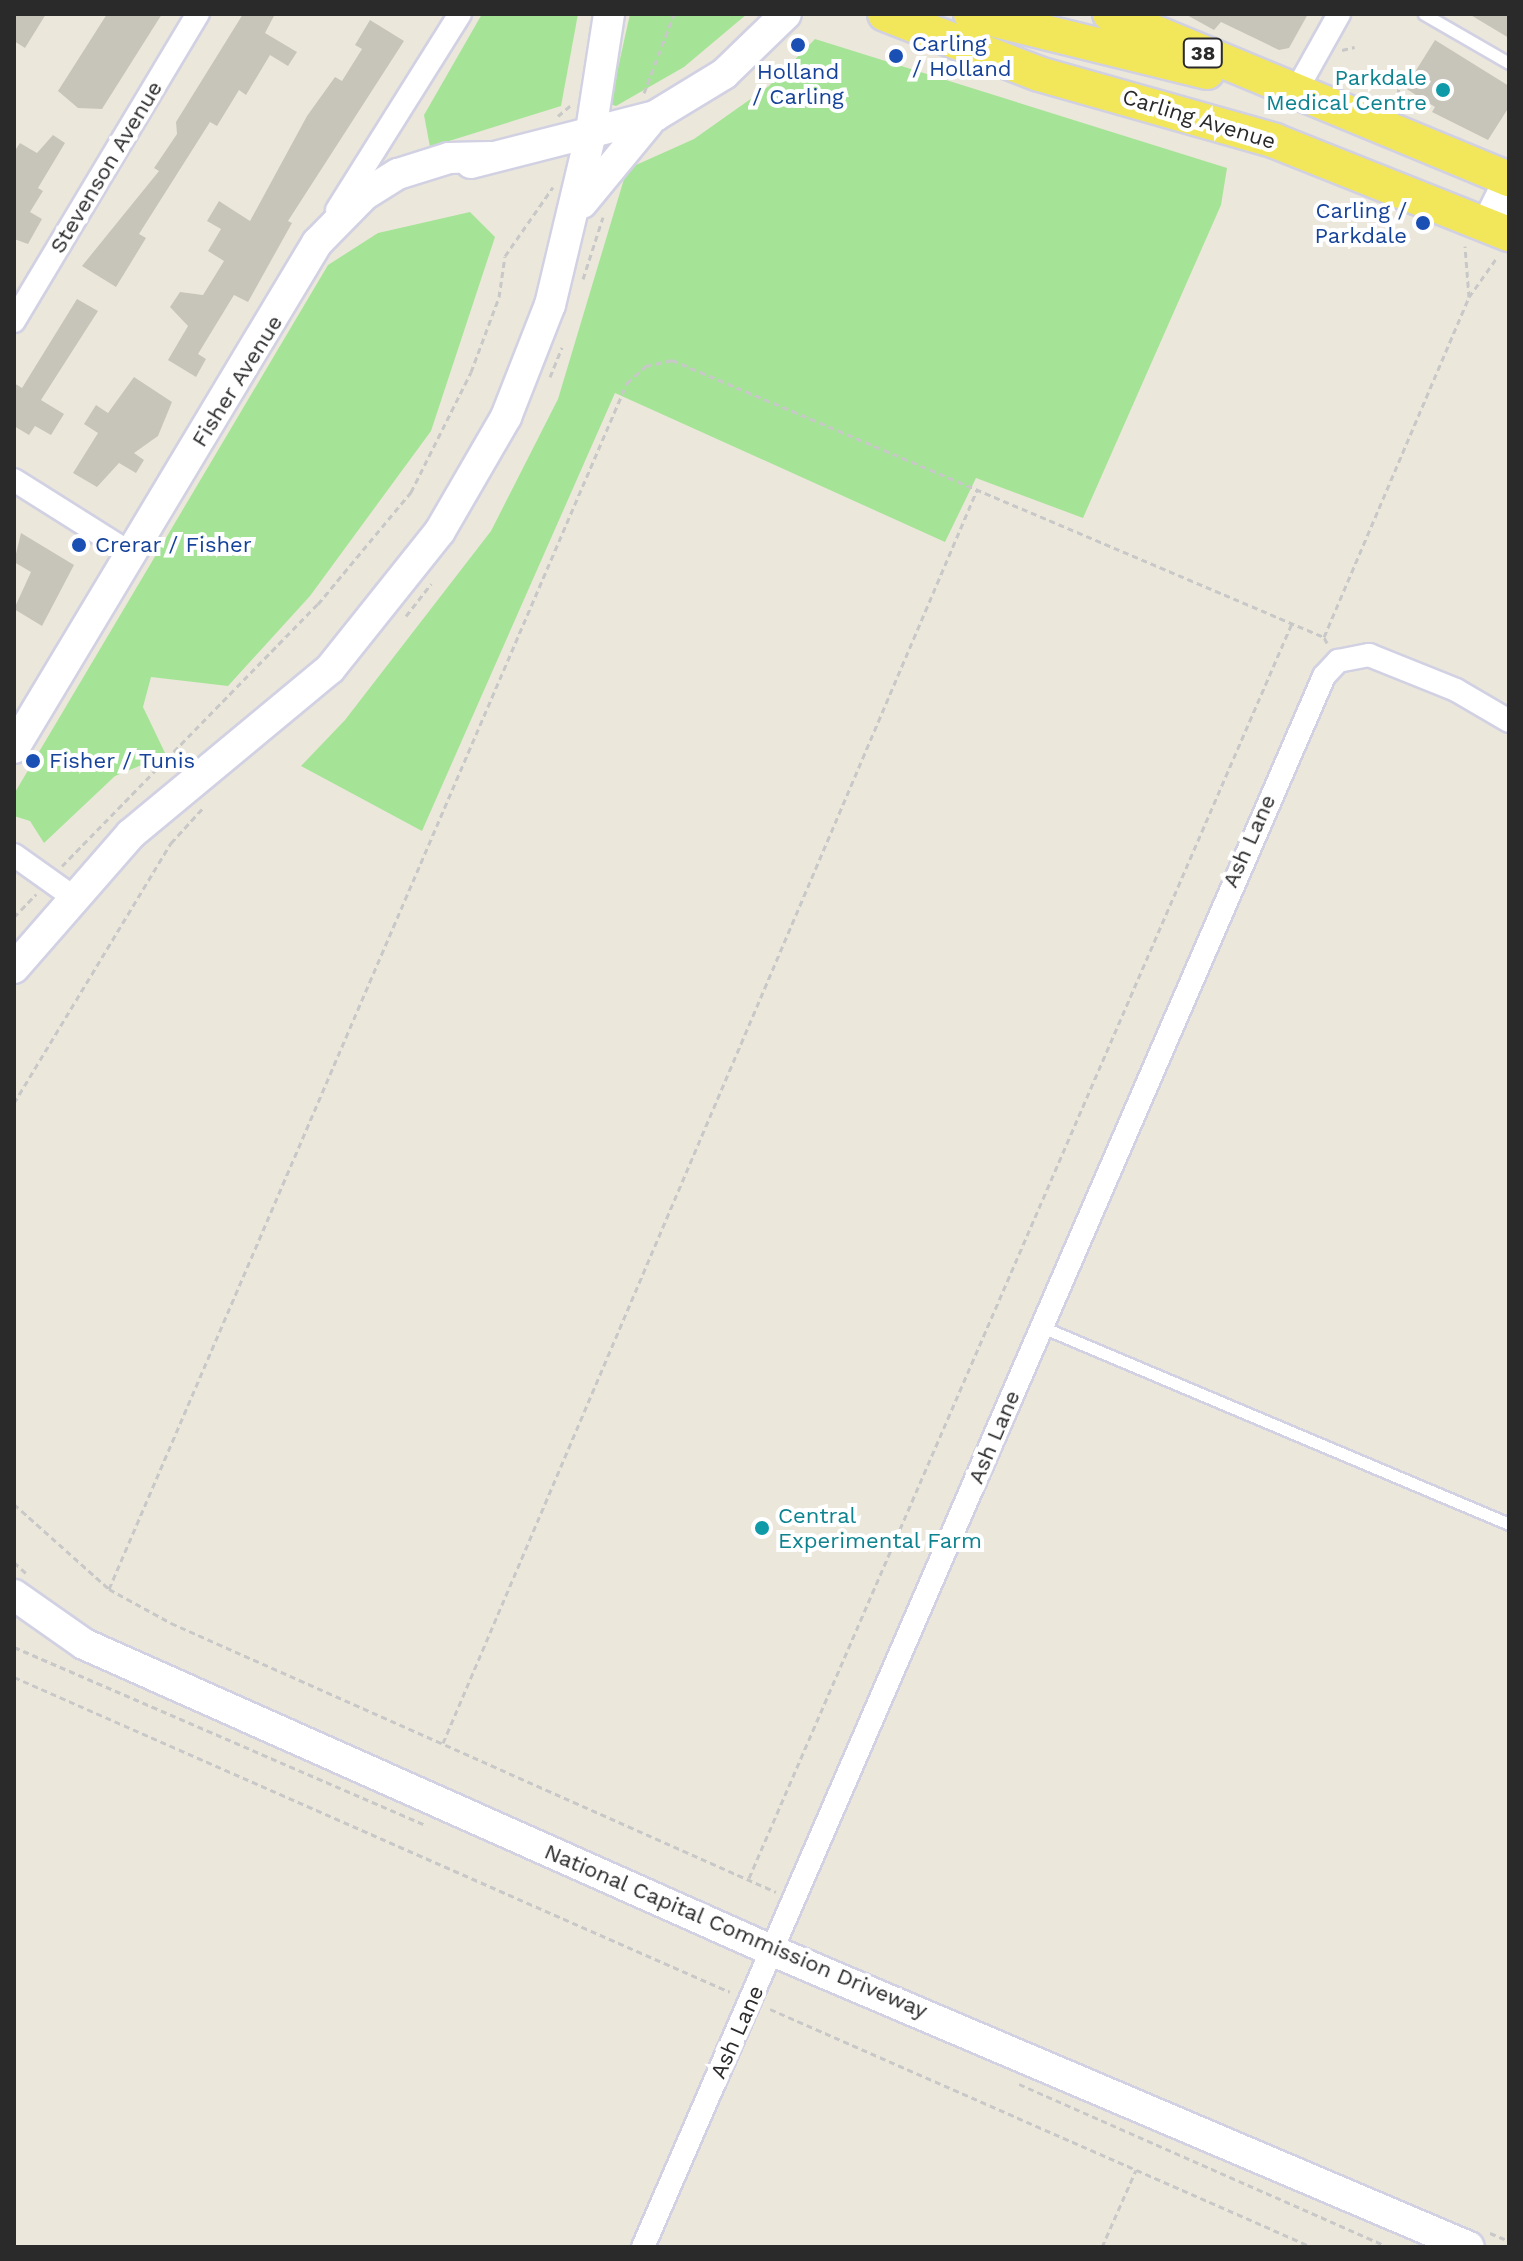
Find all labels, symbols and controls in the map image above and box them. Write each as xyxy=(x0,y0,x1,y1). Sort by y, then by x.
place label: Carling / Holland xyxy=(912,30,1012,82)
marker: Holland / Carling xyxy=(789,36,807,54)
road number: 38 xyxy=(1181,37,1225,69)
marker: Carling / Holland xyxy=(887,47,905,65)
place label: Holland / Carling xyxy=(752,58,844,110)
place label: Parkdale Medical Centre xyxy=(1265,64,1427,116)
street label: Stevenson Avenue xyxy=(44,76,168,258)
marker: Parkdale Medical Centre xyxy=(1434,81,1452,99)
street label: Carling Avenue xyxy=(1119,83,1279,155)
place label: Carling / Parkdale xyxy=(1314,197,1407,248)
marker: Carling / Parkdale xyxy=(1414,214,1432,232)
street label: Fisher Avenue xyxy=(186,310,288,452)
place label: Crerar / Fisher xyxy=(95,532,252,558)
marker: Crerar / Fisher xyxy=(70,536,88,554)
place label: Fisher / Tunis xyxy=(49,748,196,774)
marker: Fisher / Tunis xyxy=(24,752,42,770)
street label: Ash Lane xyxy=(1217,790,1281,892)
street label: Ash Lane xyxy=(962,1386,1026,1488)
place label: Central Experimental Farm xyxy=(778,1502,983,1554)
marker: Central Experimental Farm xyxy=(753,1519,771,1537)
street label: National Capital Commission Driveway xyxy=(540,1838,932,2024)
street label: Ash Lane xyxy=(705,1981,769,2083)

